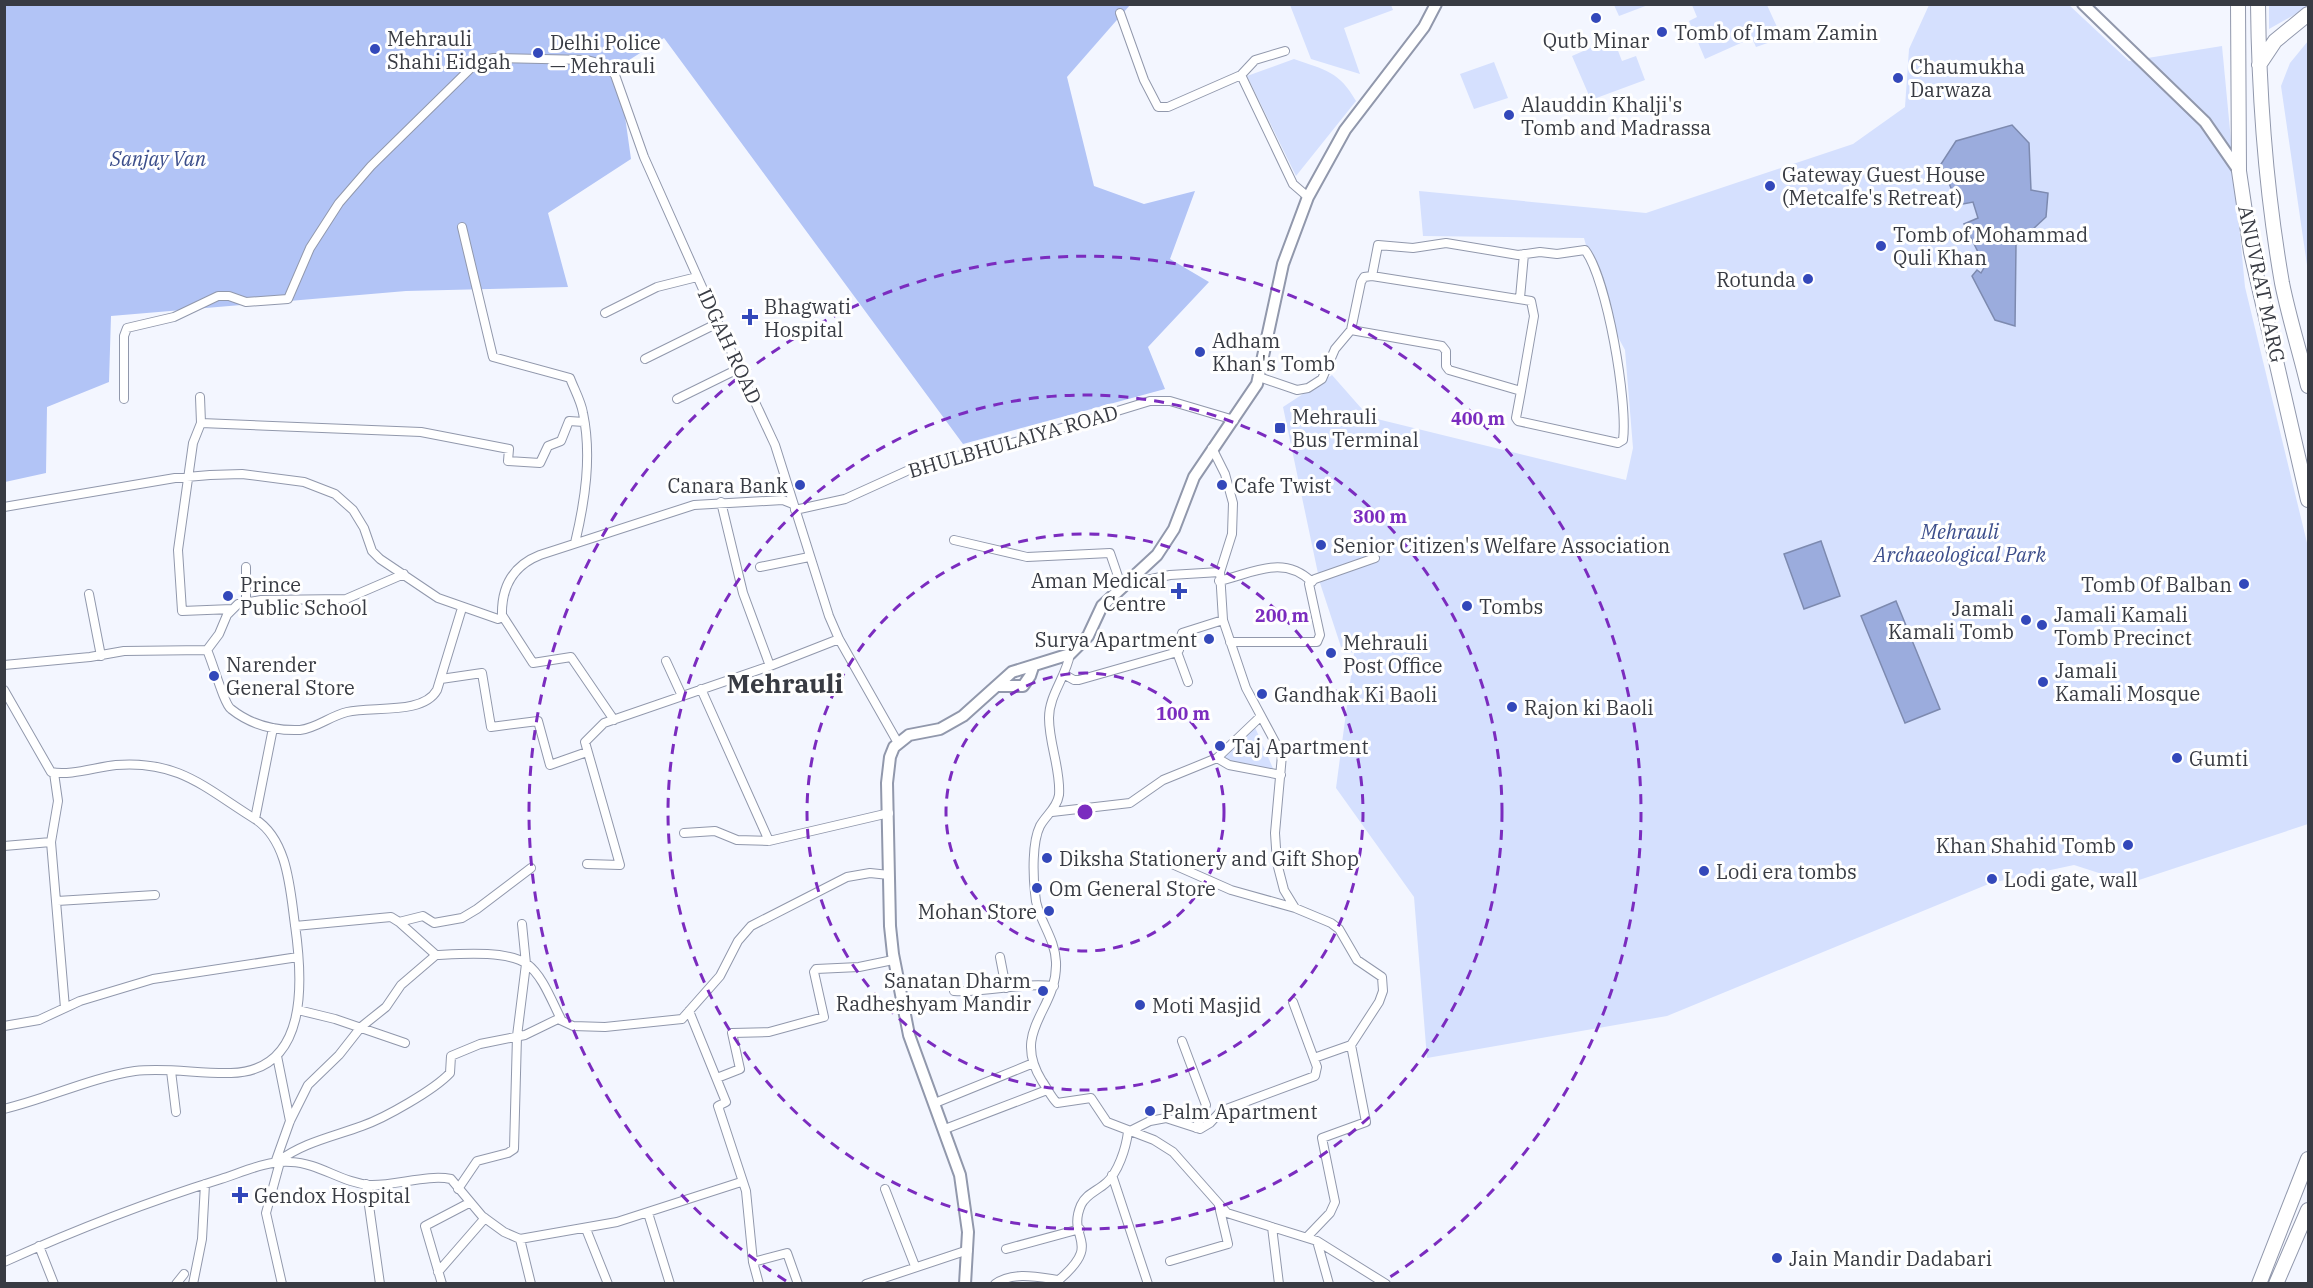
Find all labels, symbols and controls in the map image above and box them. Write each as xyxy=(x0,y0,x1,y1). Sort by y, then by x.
marker: Qutb Minar xyxy=(1589,11,1603,25)
place label: Tomb of Imam Zamin xyxy=(1674,19,1878,46)
place label: Mehrauli Shahi Eidgah xyxy=(387,25,511,75)
marker: Tomb of Imam Zamin xyxy=(1655,25,1669,39)
place label: Qutb Minar xyxy=(1543,27,1649,54)
place label: Delhi Police — Mehrauli xyxy=(550,29,661,79)
marker: Mehrauli Shahi Eidgah xyxy=(368,42,382,56)
marker: Delhi Police — Mehrauli xyxy=(531,46,545,60)
place label: Chaumukha Darwaza xyxy=(1910,53,2025,103)
marker: Chaumukha Darwaza xyxy=(1891,71,1905,85)
place label: Alauddin Khalji's Tomb and Madrassa xyxy=(1521,91,1711,141)
marker: Alauddin Khalji's Tomb and Madrassa xyxy=(1502,108,1516,122)
park label: Sanjay Van xyxy=(109,145,207,172)
place label: Gateway Guest House (Metcalfe's Retreat) xyxy=(1782,161,1985,211)
marker: Gateway Guest House (Metcalfe's Retreat) xyxy=(1763,179,1777,193)
street label: ANUVRAT MARG xyxy=(2232,203,2292,365)
place label: Tomb of Mohammad Quli Khan xyxy=(1893,221,2088,271)
marker: Tomb of Mohammad Quli Khan xyxy=(1874,239,1888,253)
place label: Rotunda xyxy=(1716,266,1796,293)
marker: Rotunda xyxy=(1801,272,1815,286)
street label: IDGAH ROAD xyxy=(691,284,769,408)
place label: Bhagwati Hospital xyxy=(764,293,851,343)
marker: Bhagwati Hospital xyxy=(741,308,759,326)
place label: Adham Khan's Tomb xyxy=(1212,327,1335,377)
marker: Adham Khan's Tomb xyxy=(1193,345,1207,359)
street label: BHULBHULAIYA ROAD xyxy=(905,398,1121,484)
place label: Mehrauli Bus Terminal xyxy=(1292,403,1419,453)
text: 400 m xyxy=(1451,407,1506,430)
marker: Mehrauli Bus Terminal xyxy=(1273,421,1287,435)
place label: Canara Bank xyxy=(667,472,788,499)
place label: Cafe Twist xyxy=(1234,472,1331,499)
marker: Canara Bank xyxy=(793,478,807,492)
marker: Cafe Twist xyxy=(1215,478,1229,492)
text: 300 m xyxy=(1353,505,1408,528)
park label: Mehrauli Archaeological Park xyxy=(1872,518,2047,568)
place label: Senior Citizen's Welfare Association xyxy=(1333,532,1671,559)
marker: Senior Citizen's Welfare Association xyxy=(1314,538,1328,552)
place label: Aman Medical Centre xyxy=(1031,567,1166,617)
place label: Prince Public School xyxy=(240,571,367,621)
place label: Tomb Of Balban xyxy=(2081,571,2232,598)
marker: Tomb Of Balban xyxy=(2237,577,2251,591)
marker: Aman Medical Centre xyxy=(1170,582,1188,600)
marker: Prince Public School xyxy=(221,589,235,603)
place label: Tombs xyxy=(1479,593,1543,620)
place label: Jamali Kamali Tomb xyxy=(1888,595,2014,645)
marker: Tombs xyxy=(1460,599,1474,613)
place label: Jamali Kamali Tomb Precinct xyxy=(2054,601,2192,651)
text: 200 m xyxy=(1255,604,1310,627)
marker: Jamali Kamali Tomb xyxy=(2019,613,2033,627)
marker: Jamali Kamali Tomb Precinct xyxy=(2035,618,2049,632)
place label: Surya Apartment xyxy=(1035,626,1197,653)
place label: Mehrauli Post Office xyxy=(1343,629,1442,679)
marker: Surya Apartment xyxy=(1202,632,1216,646)
marker: Mehrauli Post Office xyxy=(1324,646,1338,660)
place label: Narender General Store xyxy=(226,651,355,701)
place label: Jamali Kamali Mosque xyxy=(2055,657,2200,707)
district label: Mehrauli xyxy=(727,666,844,700)
marker: Narender General Store xyxy=(207,669,221,683)
marker: Jamali Kamali Mosque xyxy=(2036,675,2050,689)
place label: Gandhak Ki Baoli xyxy=(1274,681,1437,708)
marker: Gandhak Ki Baoli xyxy=(1255,687,1269,701)
place label: Rajon ki Baoli xyxy=(1524,694,1654,721)
marker: Rajon ki Baoli xyxy=(1505,700,1519,714)
text: 100 m xyxy=(1156,702,1211,725)
place label: Taj Apartment xyxy=(1232,733,1369,760)
marker: Taj Apartment xyxy=(1213,739,1227,753)
place label: Gumti xyxy=(2189,745,2248,772)
marker: Gumti xyxy=(2170,751,2184,765)
centre of rings xyxy=(1075,802,1095,822)
place label: Khan Shahid Tomb xyxy=(1936,832,2116,859)
marker: Khan Shahid Tomb xyxy=(2121,838,2135,852)
place label: Diksha Stationery and Gift Shop xyxy=(1059,845,1359,872)
marker: Diksha Stationery and Gift Shop xyxy=(1040,851,1054,865)
place label: Lodi era tombs xyxy=(1716,858,1857,885)
marker: Lodi era tombs xyxy=(1697,864,1711,878)
place label: Lodi gate, wall xyxy=(2004,866,2138,893)
marker: Lodi gate, wall xyxy=(1985,872,1999,886)
place label: Om General Store xyxy=(1049,875,1216,902)
marker: Om General Store xyxy=(1030,881,1044,895)
place label: Mohan Store xyxy=(918,898,1037,925)
marker: Mohan Store xyxy=(1042,904,1056,918)
place label: Sanatan Dharm Radheshyam Mandir xyxy=(836,967,1031,1017)
marker: Sanatan Dharm Radheshyam Mandir xyxy=(1036,984,1050,998)
place label: Moti Masjid xyxy=(1152,992,1261,1019)
marker: Moti Masjid xyxy=(1133,998,1147,1012)
place label: Palm Apartment xyxy=(1162,1098,1317,1125)
marker: Palm Apartment xyxy=(1143,1104,1157,1118)
place label: Gendox Hospital xyxy=(254,1182,410,1209)
marker: Gendox Hospital xyxy=(231,1186,249,1204)
place label: Jain Mandir Dadabari xyxy=(1789,1245,1992,1272)
marker: Jain Mandir Dadabari xyxy=(1770,1251,1784,1265)

